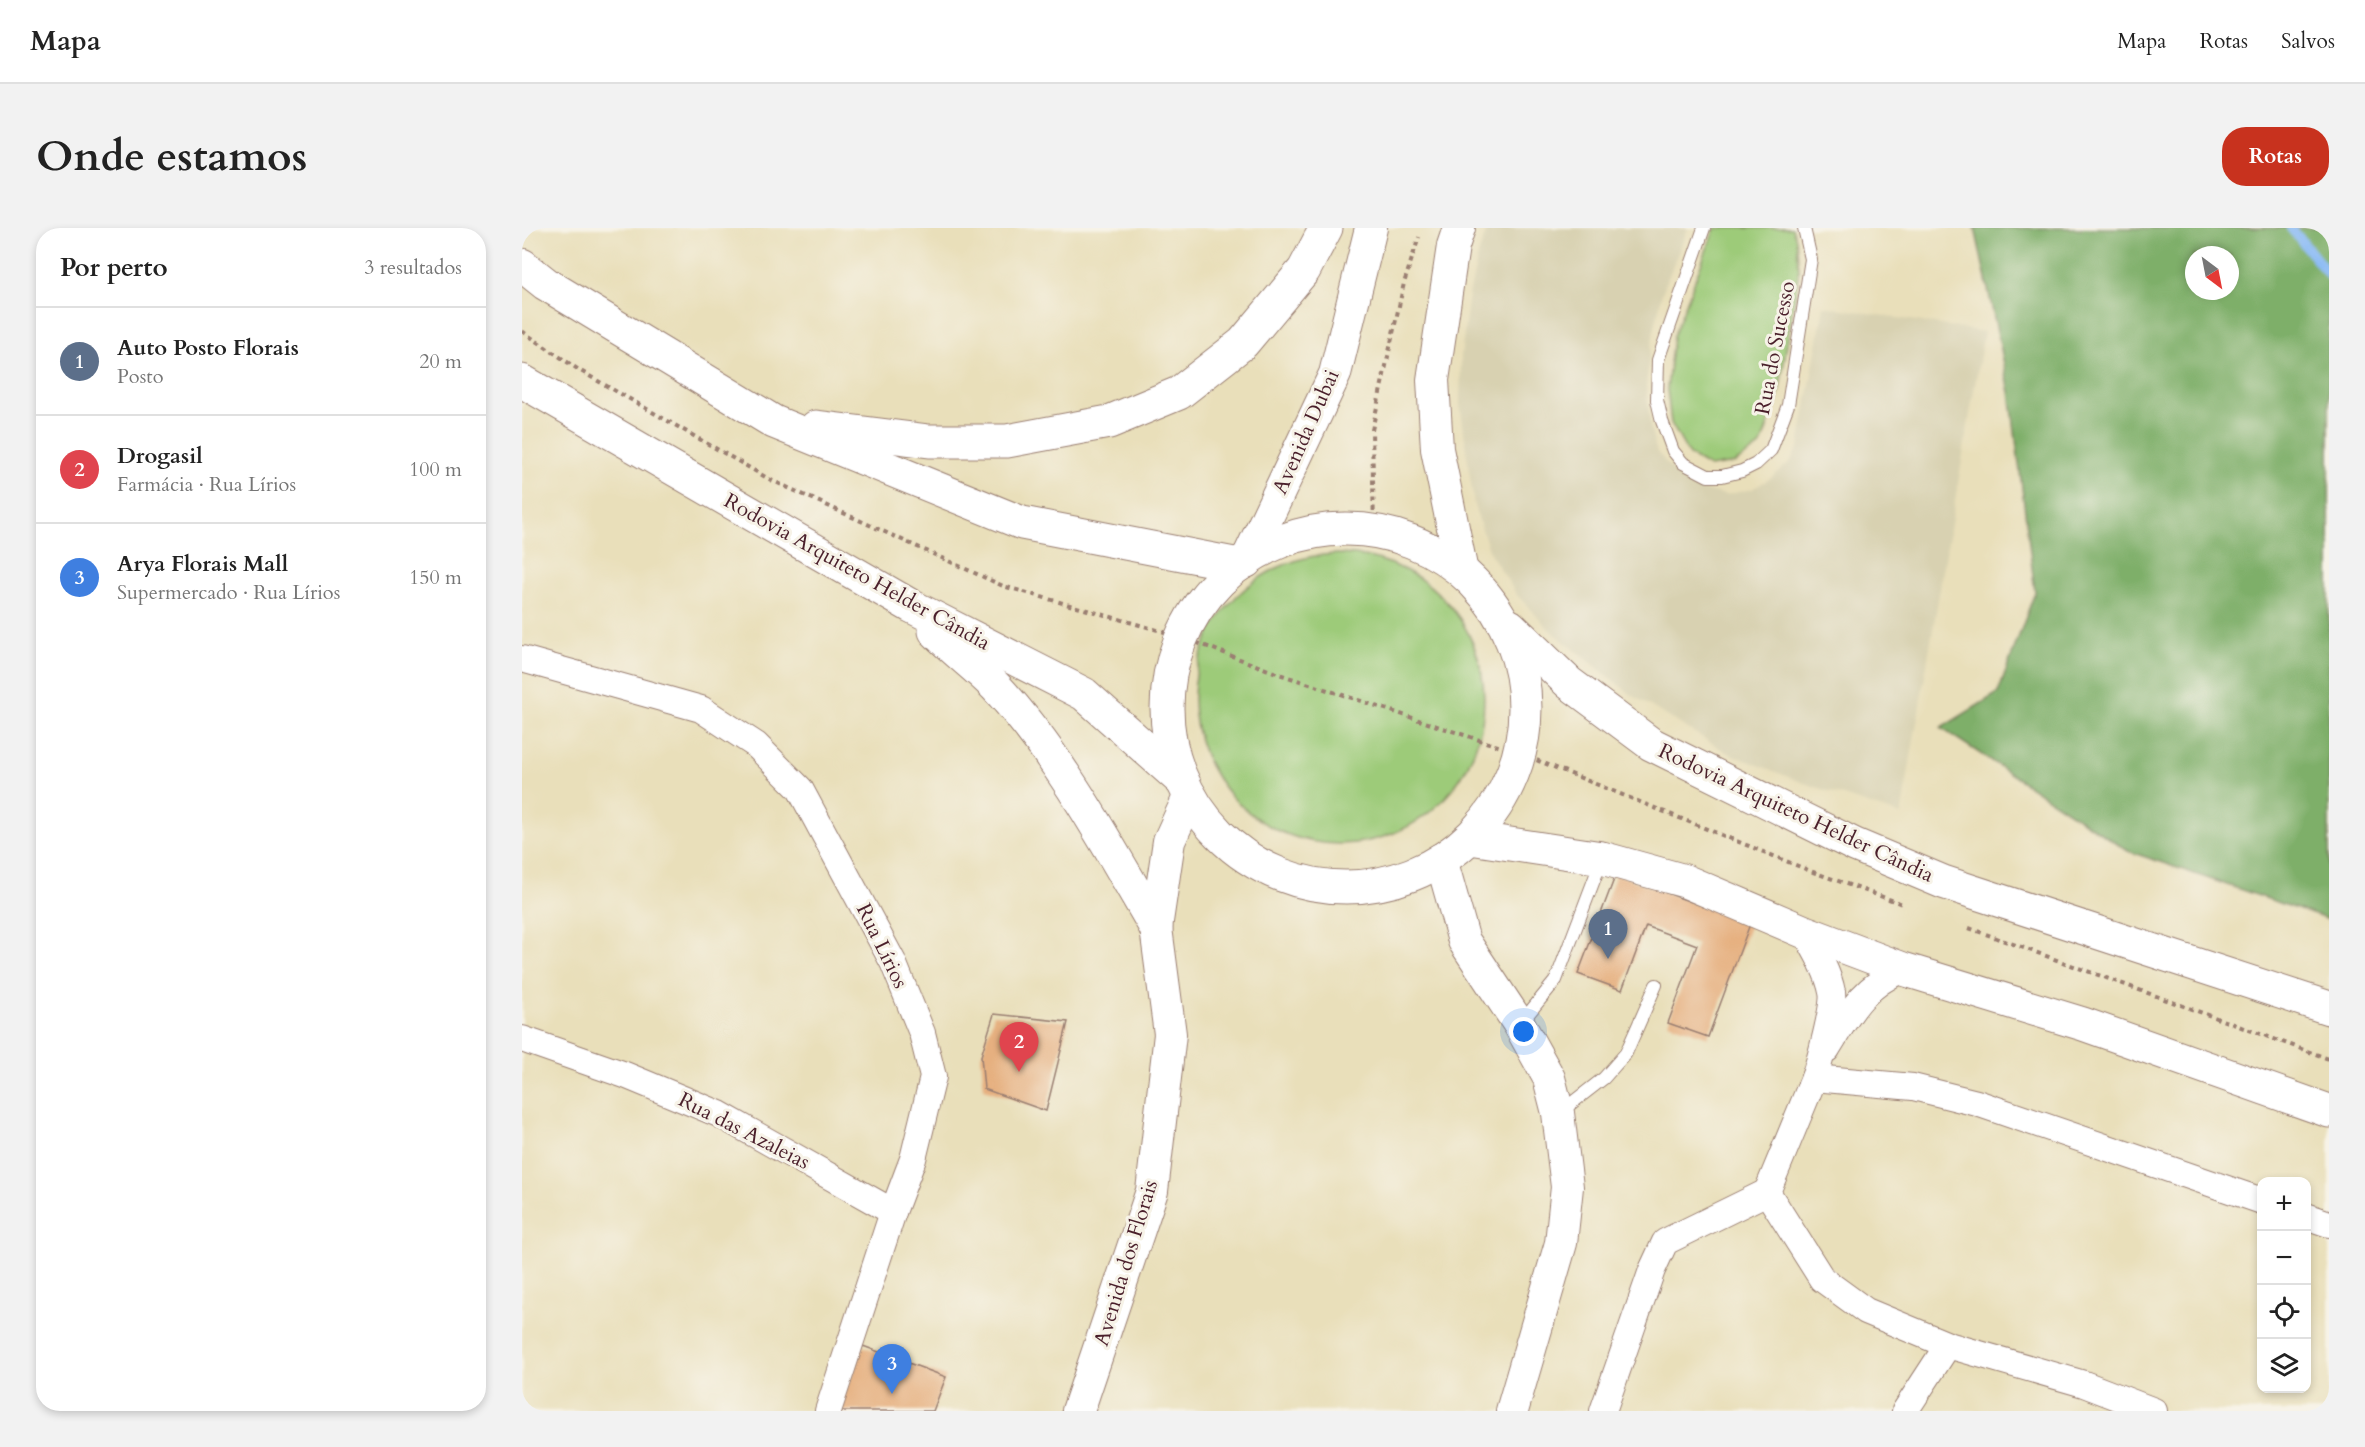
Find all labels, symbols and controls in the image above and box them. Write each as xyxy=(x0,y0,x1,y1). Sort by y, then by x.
text: Mapa xyxy=(30,22,101,60)
text: Mapa xyxy=(2117,27,2166,56)
text: Rotas xyxy=(2199,27,2248,56)
text: Salvos xyxy=(2281,27,2335,56)
button: Rotas xyxy=(2222,127,2329,186)
text: Onde estamos xyxy=(36,128,307,185)
north arrow xyxy=(2185,246,2239,300)
text: Por perto xyxy=(60,250,168,285)
text: 3 resultados xyxy=(364,254,462,281)
street label: Rua do Sucesso xyxy=(1748,279,1802,417)
text: Auto Posto Florais xyxy=(117,333,299,363)
text: 1 xyxy=(74,348,85,375)
text: 20 m xyxy=(419,348,462,375)
text: Posto xyxy=(117,363,163,390)
street label: Avenida Dubai xyxy=(1266,365,1346,499)
text: Drogasil xyxy=(117,441,203,471)
text: 2 xyxy=(74,456,85,483)
text: 100 m xyxy=(409,456,462,483)
text: Farmácia · Rua Lírios xyxy=(117,471,296,498)
street label: Rodovia Arquiteto Helder Cândia xyxy=(719,486,995,658)
text: Arya Florais Mall xyxy=(117,549,288,579)
text: 3 xyxy=(74,564,85,591)
text: 150 m xyxy=(409,564,462,591)
text: Supermercado · Rua Lírios xyxy=(117,579,340,606)
street label: Rodovia Arquiteto Helder Cândia xyxy=(1654,736,1938,890)
street label: Rua Lírios xyxy=(849,899,915,993)
pin: 1 xyxy=(1588,910,1628,959)
your location xyxy=(1509,1017,1538,1046)
pin: 2 xyxy=(1000,1022,1038,1072)
street label: Rua das Azaleias xyxy=(673,1085,815,1177)
street label: Avenida dos Florais xyxy=(1087,1176,1165,1350)
map controls xyxy=(2257,1177,2311,1393)
button: + xyxy=(2257,1177,2311,1231)
button: − xyxy=(2257,1231,2311,1285)
button: locate xyxy=(2257,1285,2311,1339)
button: layers xyxy=(2257,1339,2311,1393)
pin: 3 xyxy=(872,1344,911,1394)

